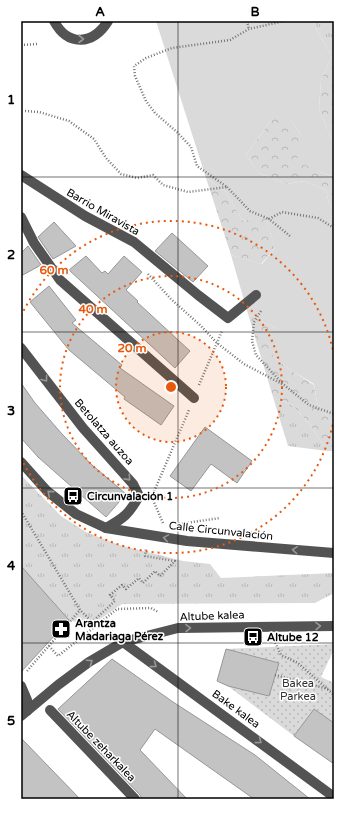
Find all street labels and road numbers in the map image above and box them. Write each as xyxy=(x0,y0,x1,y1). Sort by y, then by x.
street label: Barrio Miravista xyxy=(64,186,142,238)
street label: Betolatza auzoa xyxy=(72,396,136,468)
street label: Calle Circunvalación xyxy=(168,519,274,543)
street label: Altube kalea xyxy=(179,608,245,624)
street label: Bake kalea xyxy=(210,687,262,731)
street label: Altube zeharkalea xyxy=(64,708,138,784)

